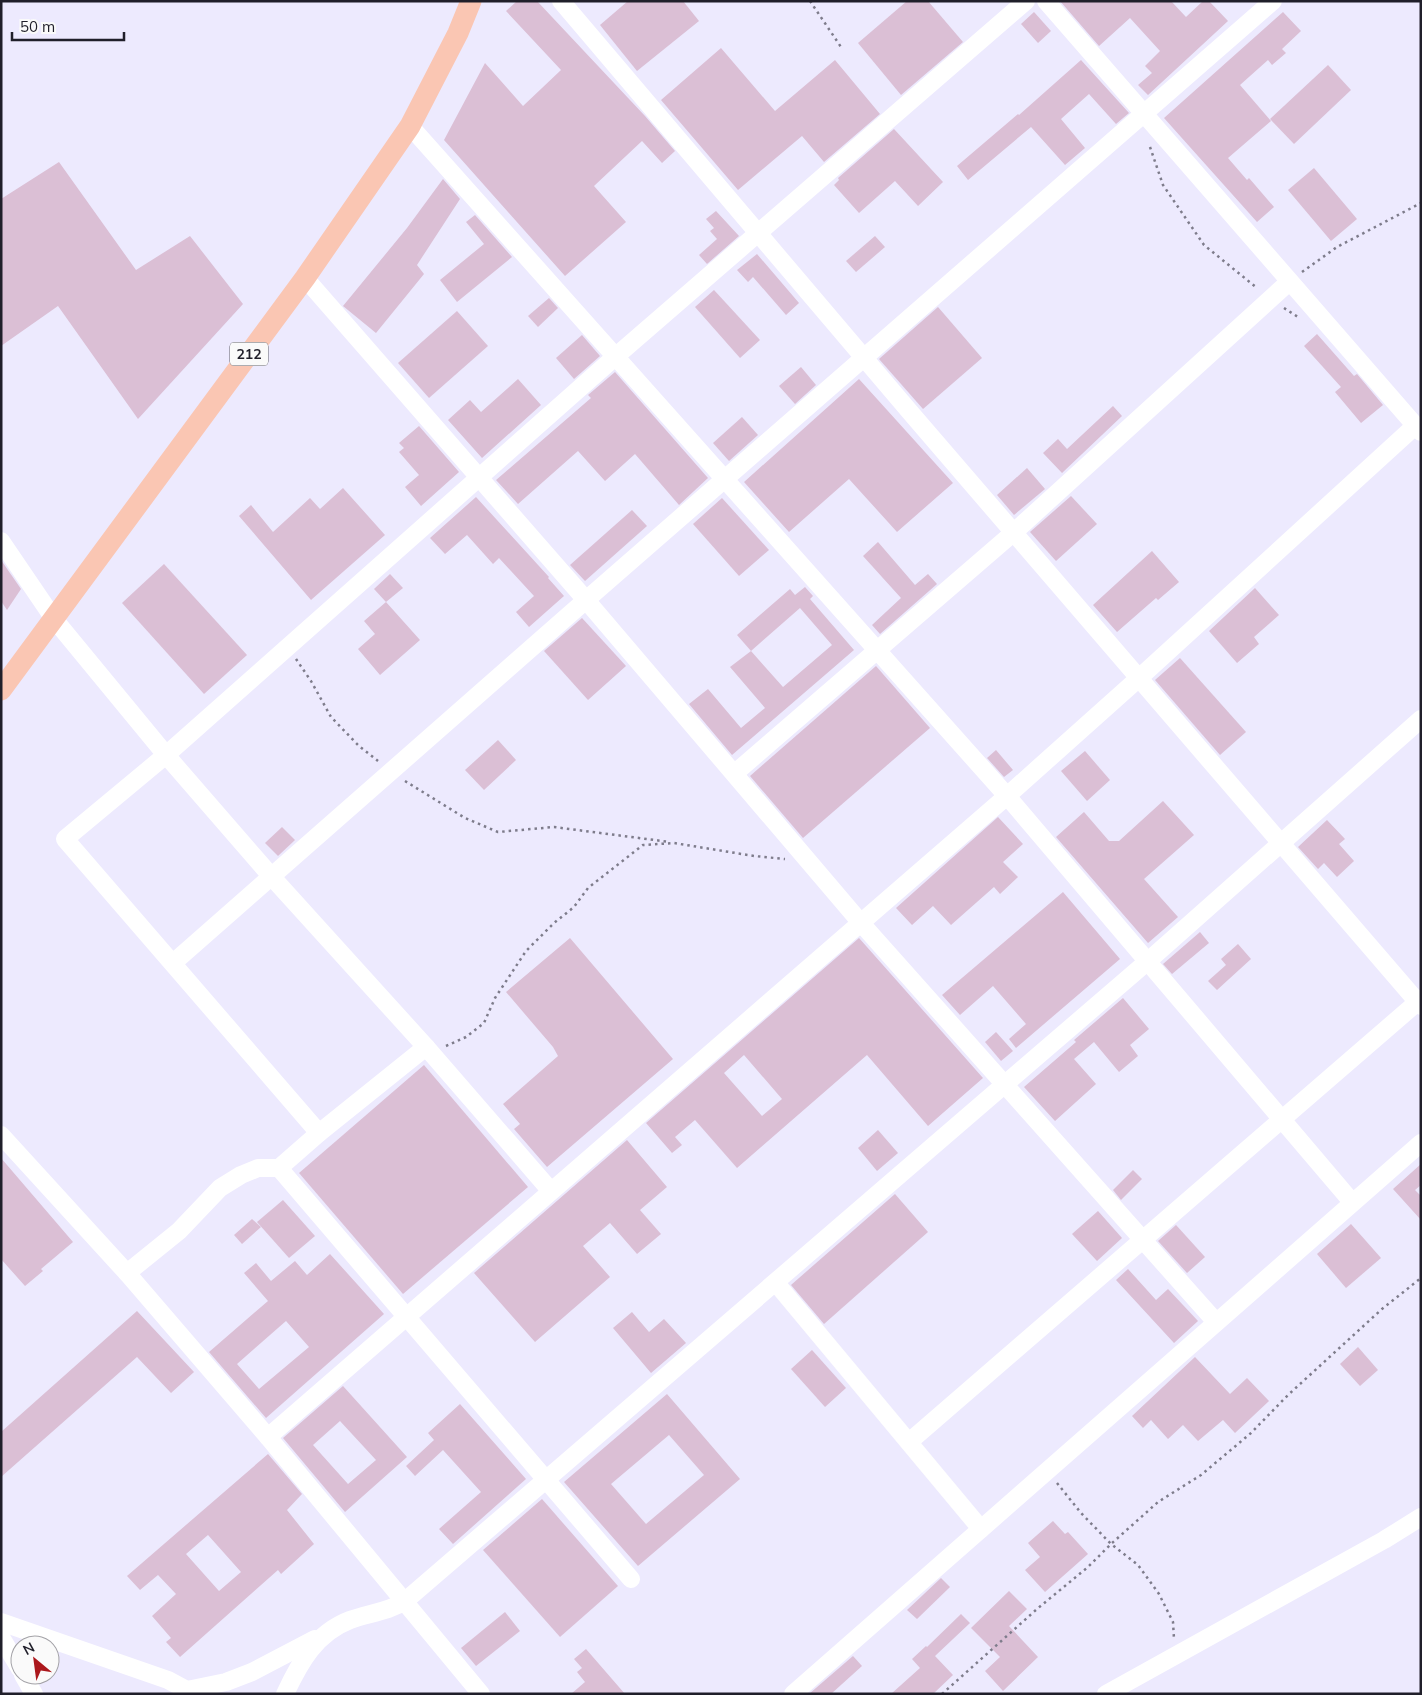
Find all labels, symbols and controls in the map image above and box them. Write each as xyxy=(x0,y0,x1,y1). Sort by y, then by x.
scale bar xyxy=(12,10,125,42)
text: 50 m xyxy=(20,17,55,36)
road number: 212 xyxy=(230,342,268,366)
north arrow xyxy=(10,1635,60,1685)
text: N xyxy=(20,1638,38,1659)

